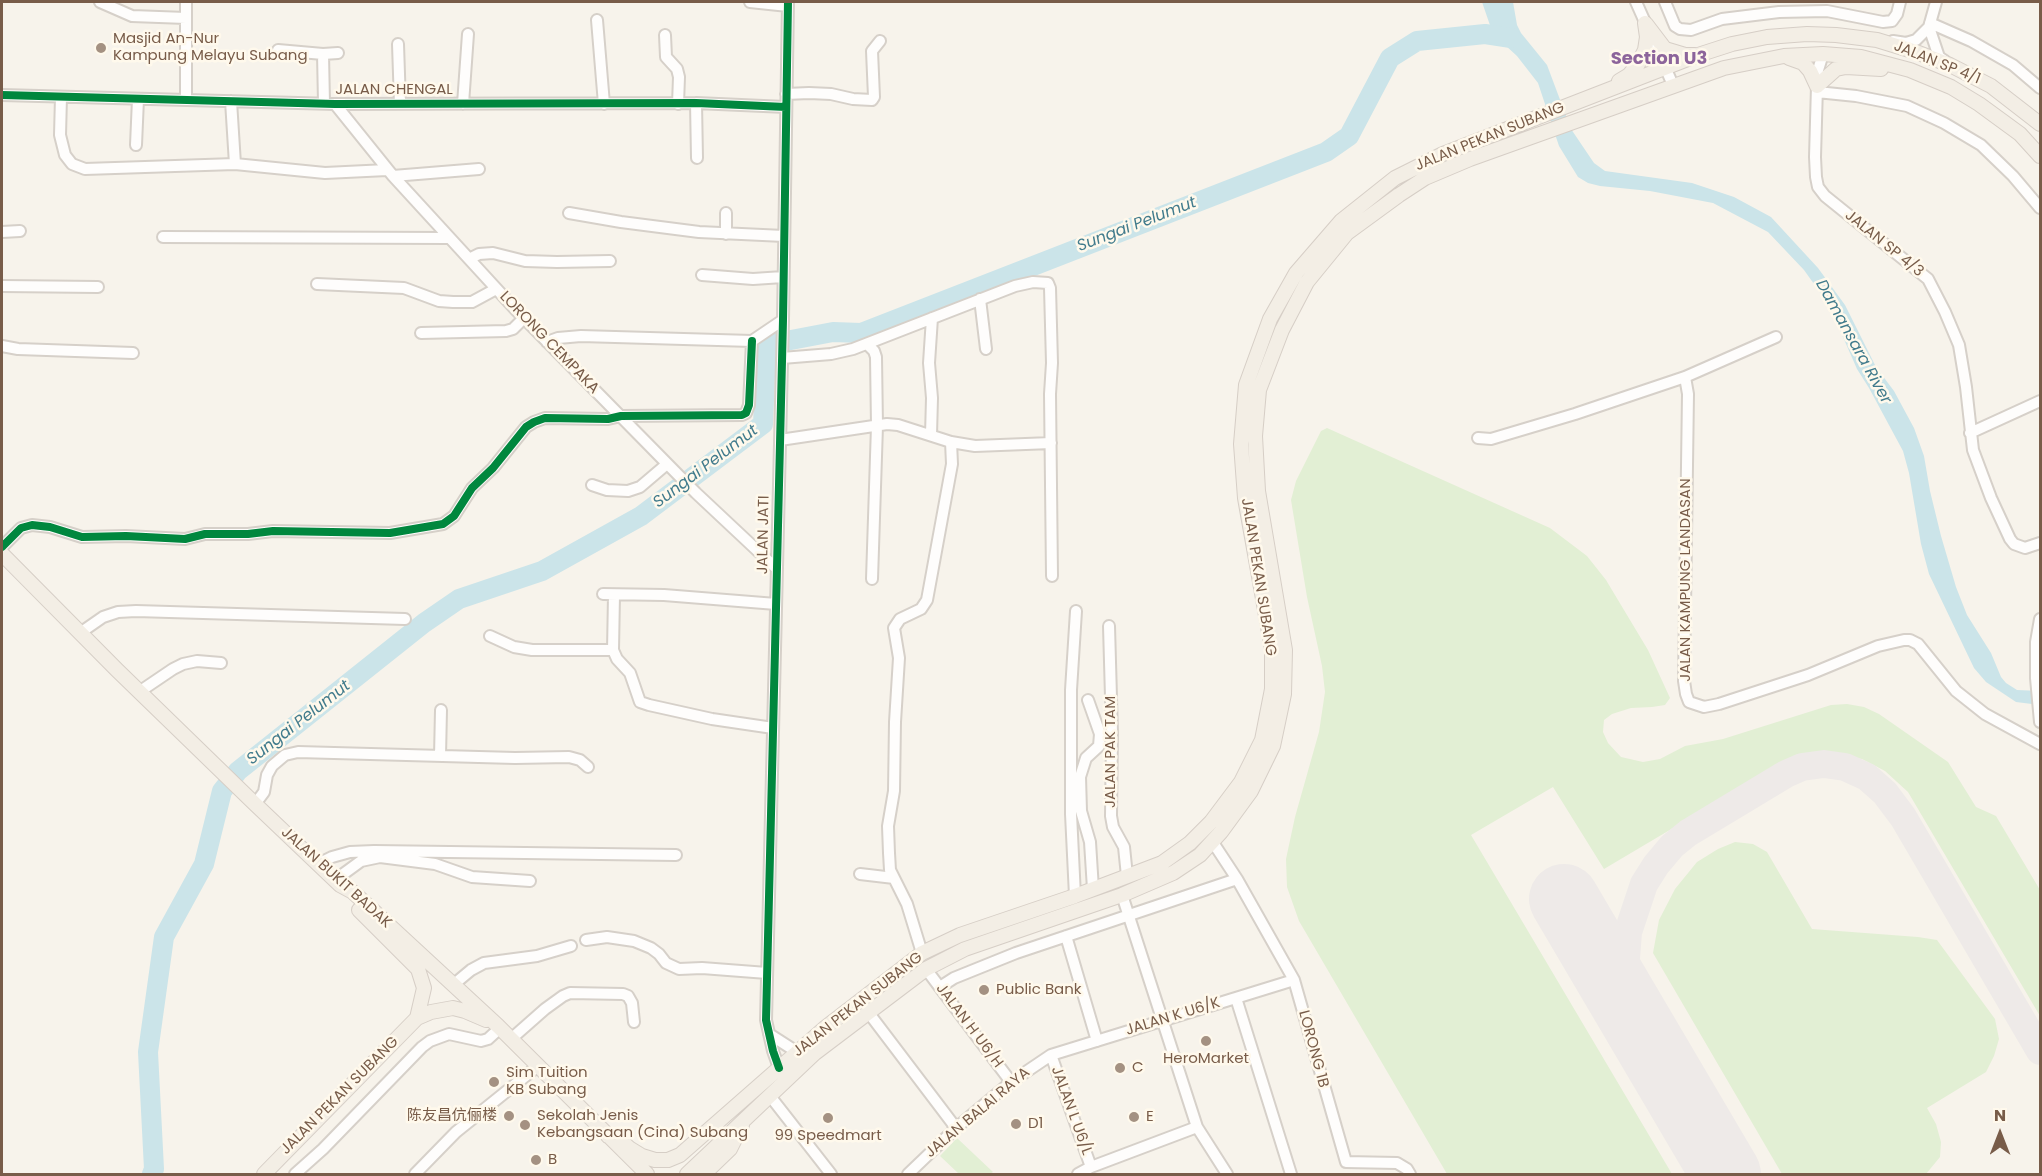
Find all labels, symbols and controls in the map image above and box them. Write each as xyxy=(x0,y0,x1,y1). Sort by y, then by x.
place label: Masjid An-Nur Kampung Melayu Subang xyxy=(113,30,308,65)
street label: JALAN SP 4/1 xyxy=(1891,37,1983,89)
marker: Masjid An-Nur Kampung Melayu Subang xyxy=(94,41,108,55)
district label: Section U3 xyxy=(1611,48,1707,70)
street label: JALAN CHENGAL xyxy=(335,81,453,99)
street label: JALAN PEKAN SUBANG xyxy=(1413,99,1567,175)
water label: Sungai Pelumut xyxy=(1075,193,1199,257)
street label: JALAN SP 4/3 xyxy=(1841,207,1927,281)
water label: Damansara River xyxy=(1811,277,1895,407)
street label: LORONG CEMPAKA xyxy=(495,288,603,398)
water label: Sungai Pelumut xyxy=(650,421,762,513)
street label: JALAN KAMPUNG LANDASAN xyxy=(1677,478,1695,682)
street label: JALAN JATI xyxy=(754,495,774,575)
street label: JALAN PEKAN SUBANG xyxy=(1237,497,1279,657)
water label: Sungai Pelumut xyxy=(243,677,355,769)
street label: JALAN PAK TAM xyxy=(1102,696,1120,808)
street label: JALAN BUKIT BADAK xyxy=(277,824,395,932)
street label: JALAN PEKAN SUBANG xyxy=(790,949,926,1061)
street label: JALAN H U6/H xyxy=(931,980,1007,1072)
place label: Public Bank xyxy=(996,981,1082,999)
marker: Public Bank xyxy=(977,983,991,997)
street label: JALAN K U6/K xyxy=(1124,994,1222,1040)
street label: LORONG 1B xyxy=(1294,1008,1332,1090)
street label: JALAN PEKAN SUBANG xyxy=(277,1033,403,1159)
marker: HeroMarket xyxy=(1199,1034,1213,1048)
place label: HeroMarket xyxy=(1163,1050,1249,1068)
place label: C xyxy=(1132,1059,1144,1077)
marker: C xyxy=(1113,1061,1127,1075)
place label: Sim Tuition KB Subang xyxy=(506,1064,588,1099)
street label: JALAN BALAI RAYA xyxy=(922,1064,1034,1162)
street label: JALAN L U6/L xyxy=(1047,1064,1095,1158)
marker: Sim Tuition KB Subang xyxy=(487,1075,501,1089)
north arrow xyxy=(1970,1104,2030,1164)
text: N xyxy=(1994,1104,2006,1127)
place label: 陈友昌伉俪楼 xyxy=(407,1107,497,1125)
place label: Sekolah Jenis Kebangsaan (Cina) Subang xyxy=(537,1107,748,1142)
place label: E xyxy=(1146,1108,1154,1126)
marker: 陈友昌伉俪楼 xyxy=(502,1109,516,1123)
marker: E xyxy=(1127,1110,1141,1124)
marker: 99 Speedmart xyxy=(821,1111,835,1125)
place label: D1 xyxy=(1028,1115,1043,1133)
marker: D1 xyxy=(1009,1117,1023,1131)
marker: Sekolah Jenis Kebangsaan (Cina) Subang xyxy=(518,1118,532,1132)
place label: 99 Speedmart xyxy=(774,1127,882,1145)
place label: B xyxy=(548,1151,557,1169)
marker: B xyxy=(529,1153,543,1167)

